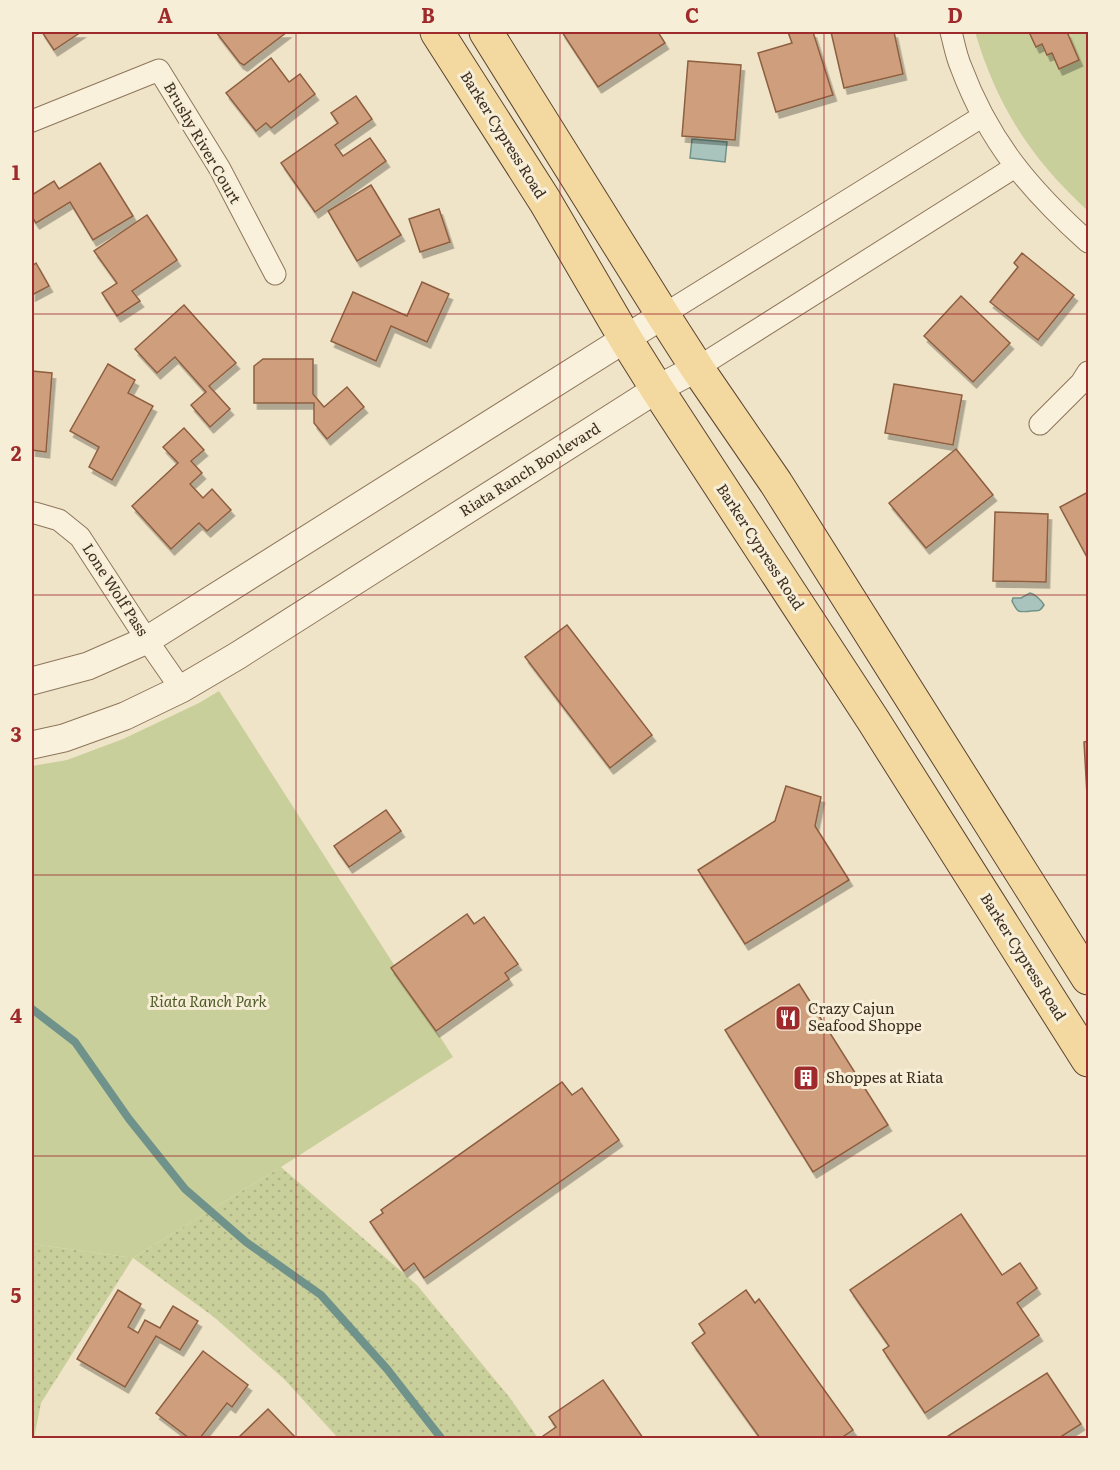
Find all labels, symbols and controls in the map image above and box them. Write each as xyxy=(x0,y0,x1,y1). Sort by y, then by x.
text: A xyxy=(157,0,173,29)
text: B xyxy=(421,0,435,29)
text: C xyxy=(685,0,699,29)
text: D xyxy=(947,0,963,29)
street label: Barker Cypress Road xyxy=(456,66,553,203)
street label: Brushy River Court xyxy=(159,77,248,208)
text: 1 xyxy=(12,156,20,186)
street label: Riata Ranch Boulevard xyxy=(454,416,604,522)
text: 2 xyxy=(11,437,22,467)
street label: Barker Cypress Road xyxy=(712,478,811,614)
street label: Lone Wolf Pass xyxy=(78,538,155,640)
text: 3 xyxy=(10,718,22,748)
street label: Barker Cypress Road xyxy=(976,888,1073,1025)
park label: Riata Ranch Park xyxy=(149,989,268,1012)
place label: Crazy Cajun Seafood Shoppe xyxy=(808,996,922,1036)
text: 4 xyxy=(10,999,22,1029)
restaurant icon: Crazy Cajun Seafood Shoppe xyxy=(773,1003,803,1033)
building icon: Shoppes at Riata xyxy=(791,1063,821,1093)
place label: Shoppes at Riata xyxy=(826,1065,944,1088)
text: 5 xyxy=(11,1279,22,1309)

